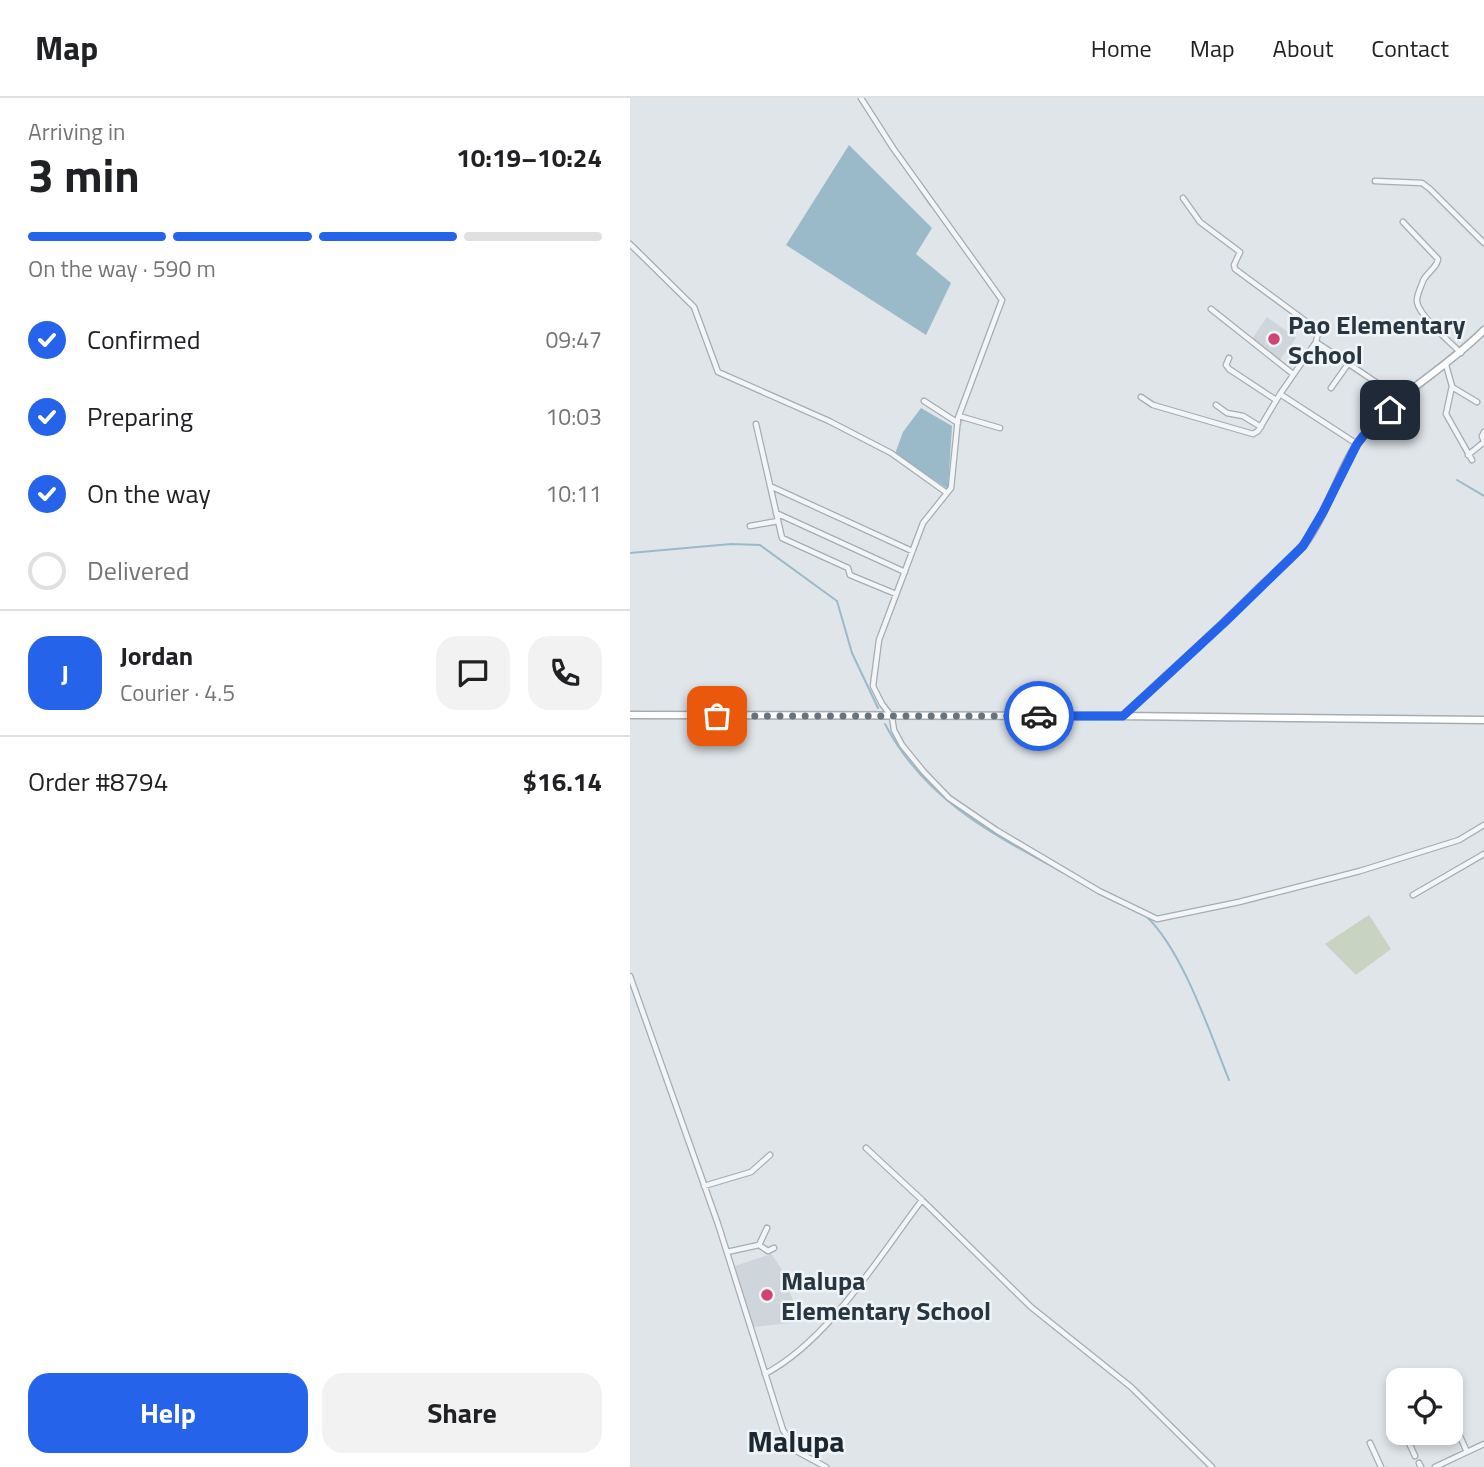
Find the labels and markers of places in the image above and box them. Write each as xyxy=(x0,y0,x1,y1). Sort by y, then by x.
place label: Pao Elementary School xyxy=(1288,305,1466,374)
marker: Pao Elementary School xyxy=(1266,331,1282,347)
pin xyxy=(1360,380,1420,440)
pin xyxy=(687,686,747,746)
place label: Malupa Elementary School xyxy=(781,1261,991,1330)
marker: Malupa Elementary School xyxy=(759,1287,775,1303)

